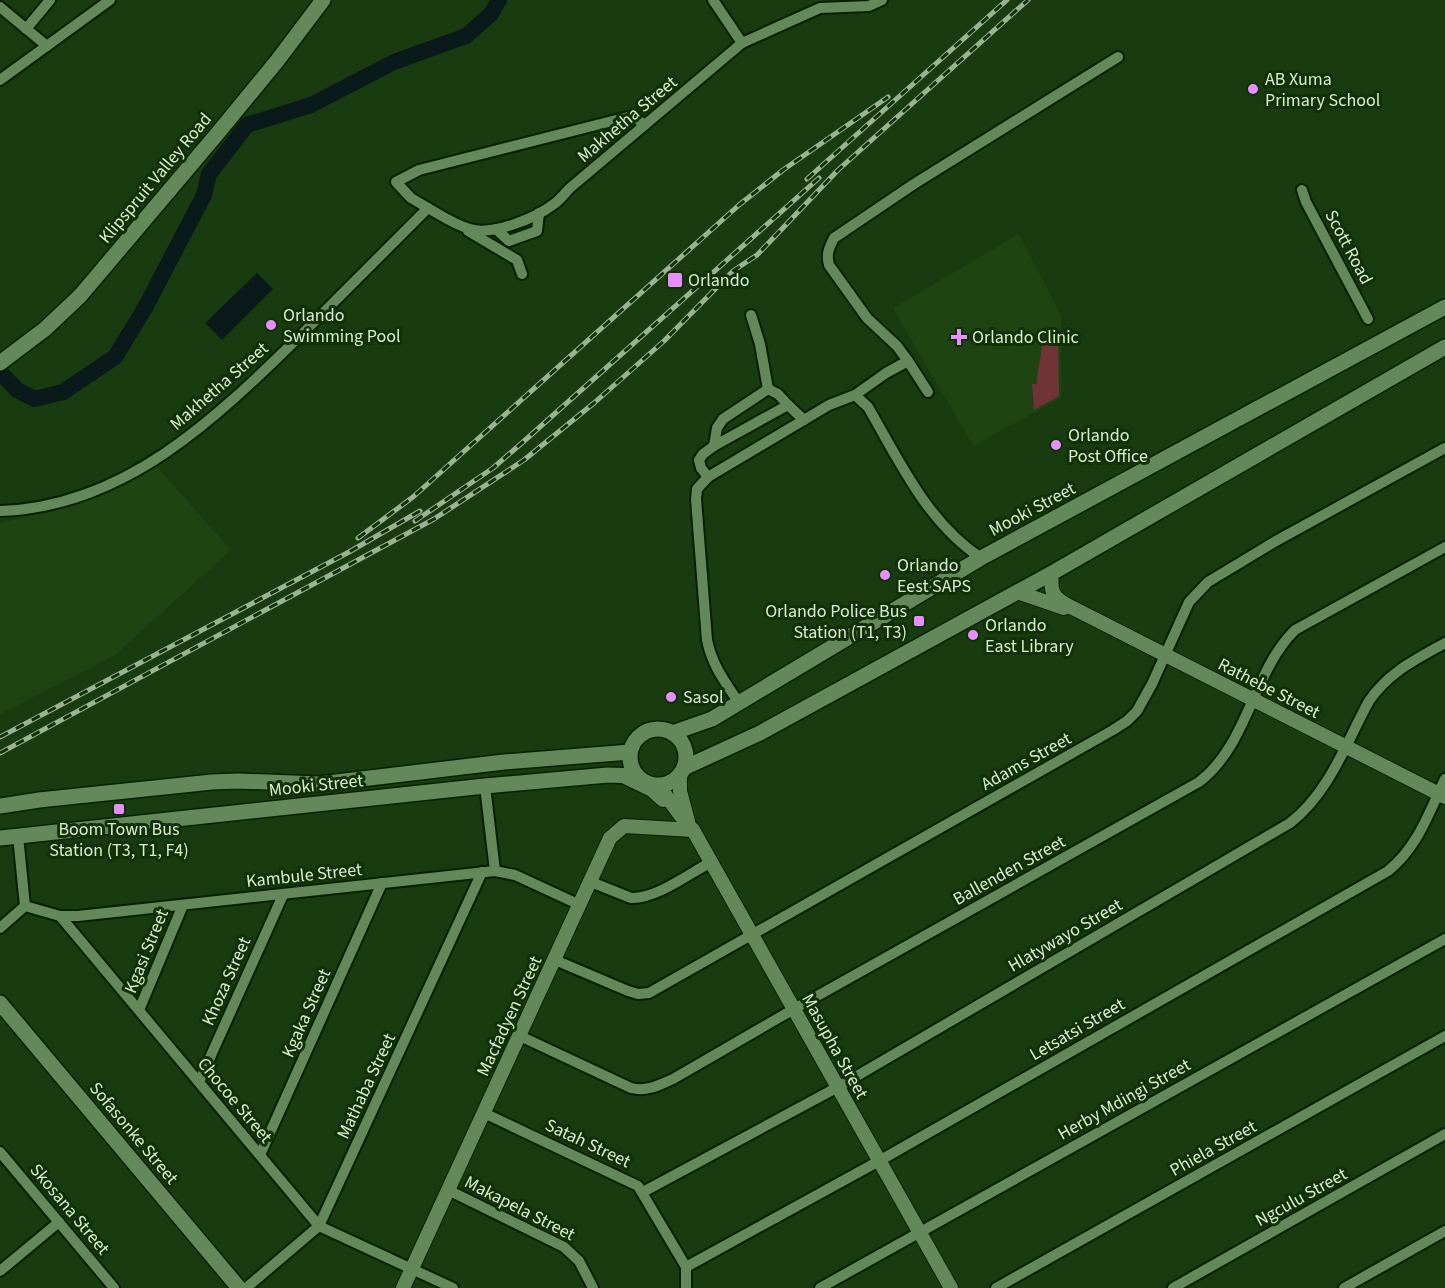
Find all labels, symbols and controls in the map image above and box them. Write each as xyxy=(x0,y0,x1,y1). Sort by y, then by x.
place label: AB Xuma Primary School xyxy=(1265,67,1380,113)
street label: Makhetha Street xyxy=(572,70,683,169)
marker: AB Xuma Primary School xyxy=(1246,82,1260,96)
street label: Klipspruit Valley Road xyxy=(93,108,218,249)
street label: Scott Road xyxy=(1319,206,1379,289)
place label: Orlando xyxy=(688,268,749,293)
marker: Orlando xyxy=(666,271,684,289)
place label: Orlando Swimming Pool xyxy=(283,303,401,349)
marker: Orlando Swimming Pool xyxy=(264,318,278,332)
place label: Orlando Clinic xyxy=(972,325,1079,350)
marker: Orlando Clinic xyxy=(950,328,968,346)
street label: Makhetha Street xyxy=(165,337,274,436)
place label: Orlando Post Office xyxy=(1068,423,1148,469)
marker: Orlando Post Office xyxy=(1049,438,1063,452)
street label: Mooki Street xyxy=(985,476,1080,543)
place label: Orlando Eest SAPS xyxy=(897,553,971,599)
marker: Orlando Eest SAPS xyxy=(878,568,892,582)
place label: Orlando Police Bus Station (T1, T3) xyxy=(765,599,907,645)
place label: Orlando East Library xyxy=(985,613,1074,659)
marker: Orlando Police Bus Station (T1, T3) xyxy=(912,614,926,628)
marker: Orlando East Library xyxy=(966,628,980,642)
street label: Rathebe Street xyxy=(1213,652,1324,725)
place label: Sasol xyxy=(683,685,724,710)
marker: Sasol xyxy=(664,690,678,704)
street label: Adams Street xyxy=(976,726,1076,797)
street label: Mooki Street xyxy=(268,768,364,803)
marker: Boom Town Bus Station (T3, T1, F4) xyxy=(112,802,126,816)
place label: Boom Town Bus Station (T3, T1, F4) xyxy=(49,817,189,863)
street label: Ballenden Street xyxy=(948,829,1070,912)
street label: Kambule Street xyxy=(245,857,363,894)
street label: Hlatywayo Street xyxy=(1003,893,1127,978)
street label: Kgasi Street xyxy=(118,905,175,997)
street label: Khoza Street xyxy=(196,933,257,1030)
street label: Macfadyen Street xyxy=(471,952,548,1080)
street label: Kgaka Street xyxy=(276,965,337,1062)
street label: Masupha Street xyxy=(795,989,874,1103)
street label: Letsatsi Street xyxy=(1025,992,1129,1067)
street label: Mathaba Street xyxy=(331,1029,402,1143)
street label: Chocoe Street xyxy=(191,1052,278,1149)
street label: Herby Mdingi Street xyxy=(1053,1053,1195,1146)
street label: Sofasonke Street xyxy=(83,1077,184,1190)
street label: Satah Street xyxy=(541,1113,635,1174)
street label: Phiela Street xyxy=(1165,1114,1261,1183)
street label: Skosana Street xyxy=(24,1158,115,1260)
street label: Ngculu Street xyxy=(1251,1162,1352,1233)
street label: Makapela Street xyxy=(460,1170,579,1247)

